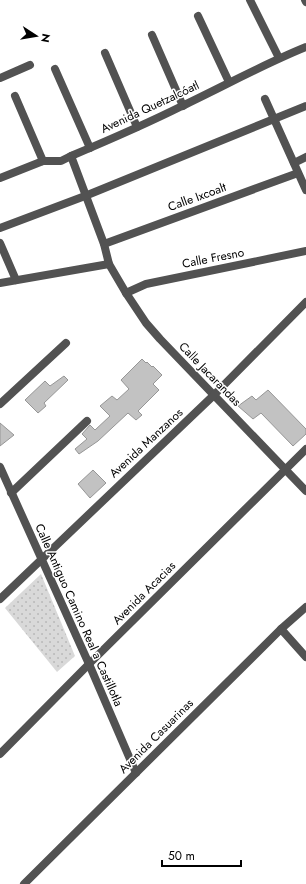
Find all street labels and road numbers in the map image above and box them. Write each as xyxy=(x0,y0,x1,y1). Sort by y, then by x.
street label: Avenida Quetzalcóatl xyxy=(98,76,202,138)
street label: Calle Ixcoalt xyxy=(165,178,229,216)
street label: Calle Fresno xyxy=(180,243,246,273)
street label: Calle Jacarandas xyxy=(175,338,245,410)
street label: Avenida Manzanos xyxy=(105,404,187,482)
street label: Calle Antiguo Camino Real a Castillotla xyxy=(30,521,128,710)
street label: Avenida Acacias xyxy=(108,557,180,629)
street label: Avenida Casuarinas xyxy=(115,694,198,777)

